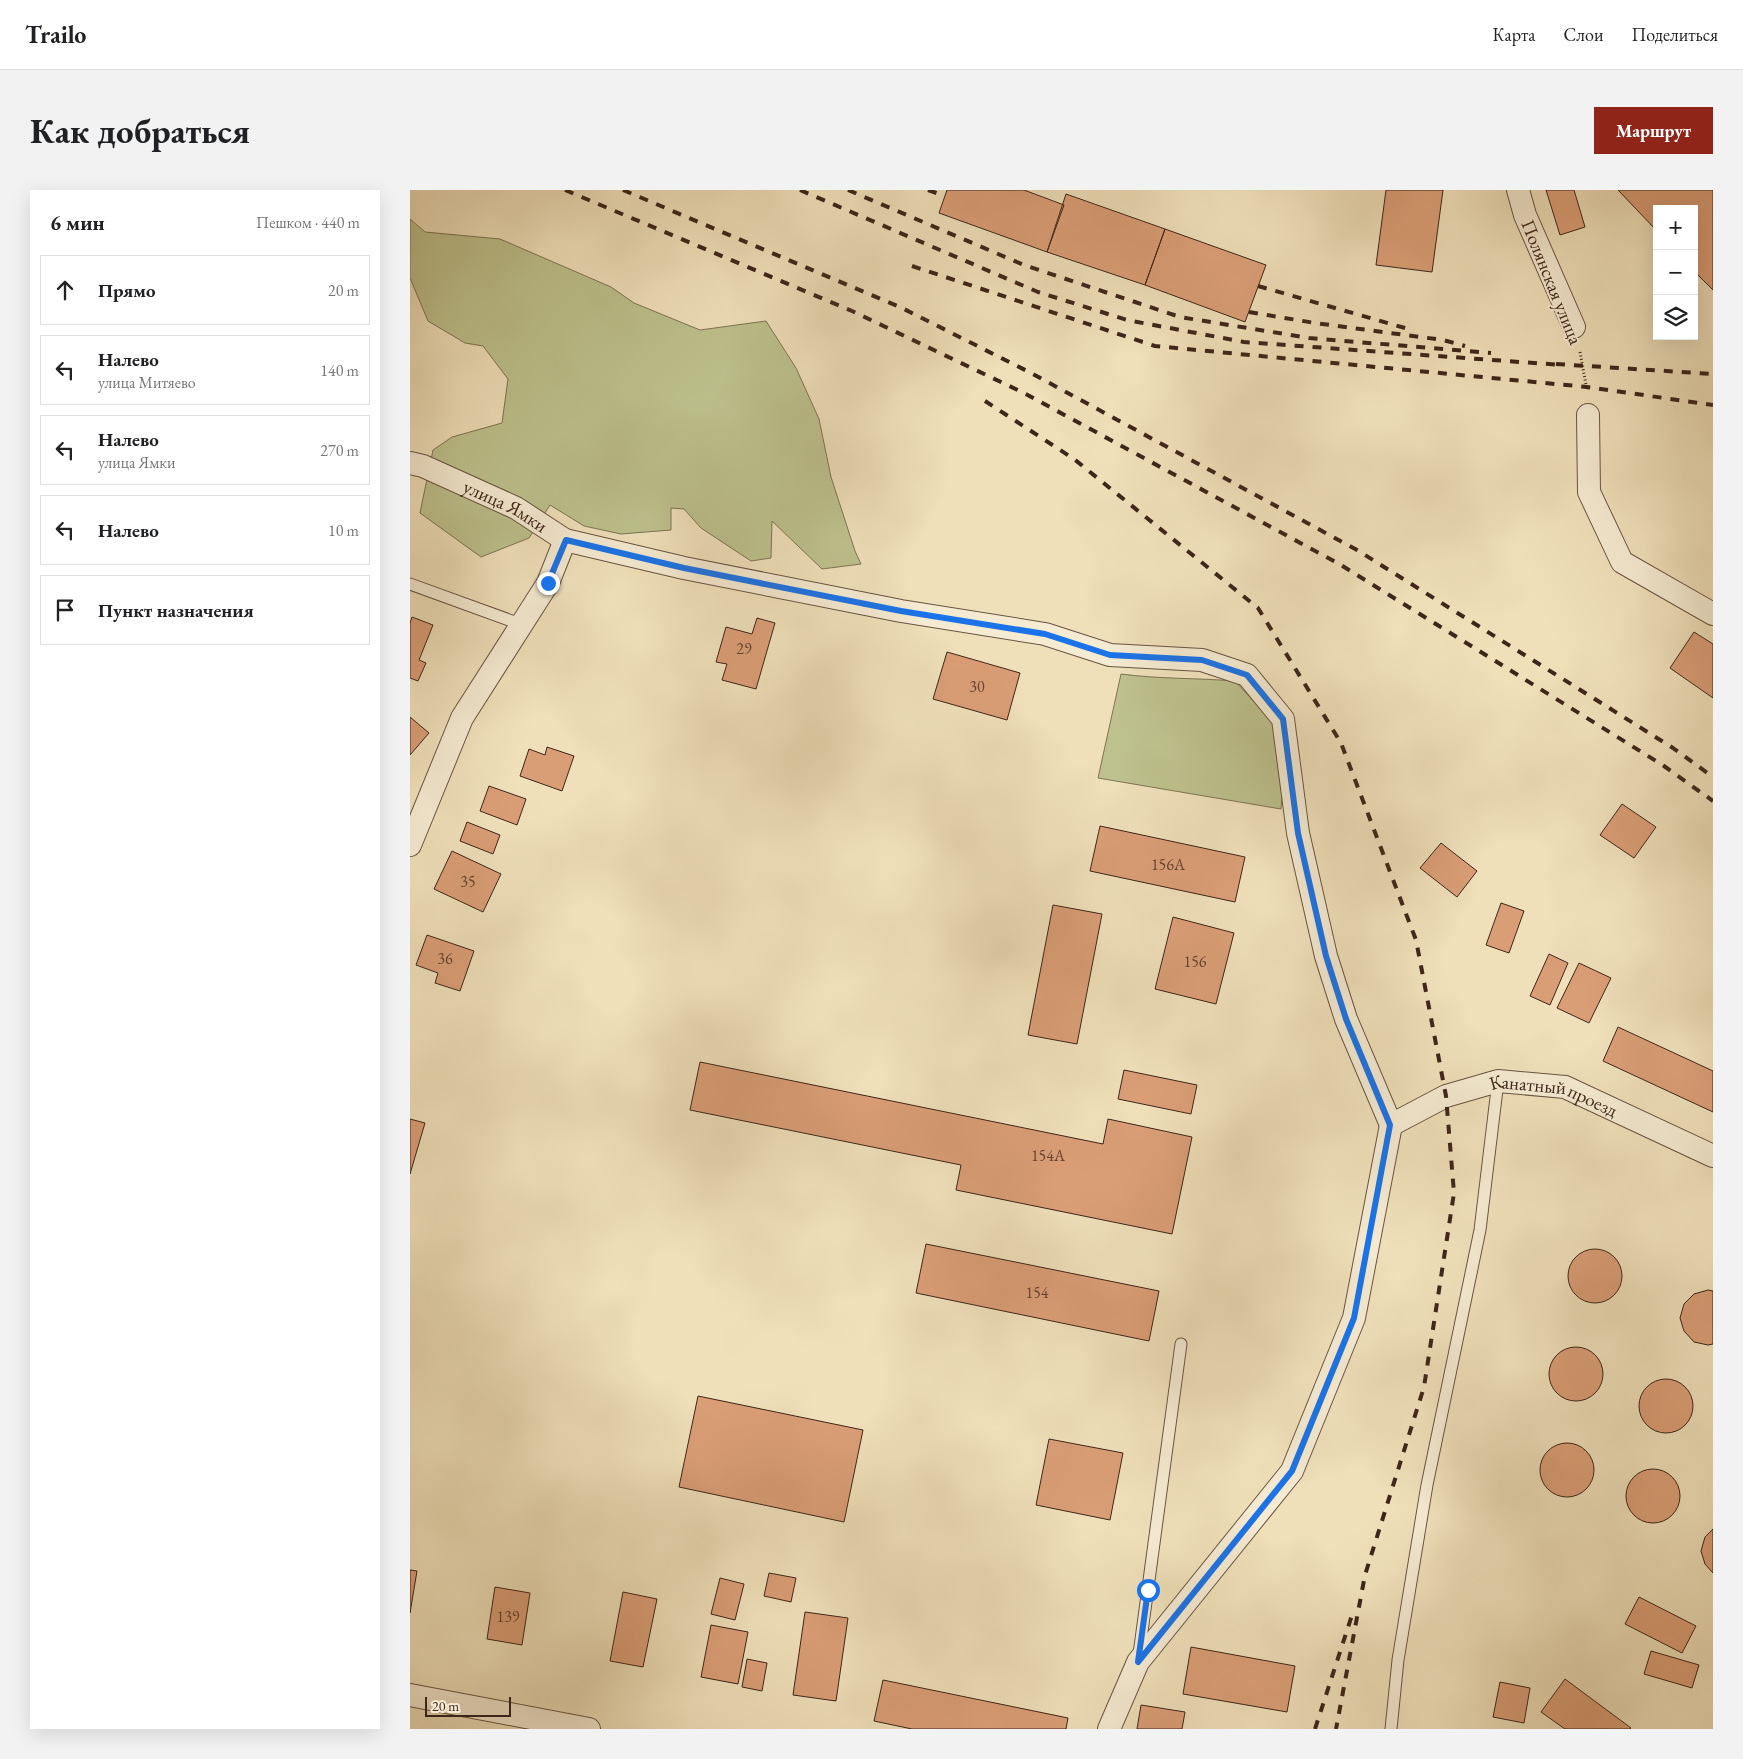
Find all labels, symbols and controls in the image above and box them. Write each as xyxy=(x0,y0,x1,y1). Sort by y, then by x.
text: Trailo xyxy=(25,19,86,50)
text: Карта xyxy=(1493,23,1536,46)
text: Слои xyxy=(1564,23,1603,46)
text: Поделиться xyxy=(1631,23,1718,46)
button: Маршрут xyxy=(1594,107,1713,154)
text: Как добраться xyxy=(30,108,250,153)
map controls xyxy=(1653,205,1698,340)
button: + xyxy=(1653,205,1698,250)
text: 6 мин xyxy=(50,209,105,236)
text: Пешком · 440 m xyxy=(256,212,360,233)
street label: Полянская улица xyxy=(1516,216,1589,349)
button: − xyxy=(1653,250,1698,295)
icon: ahead xyxy=(51,276,79,304)
text: Прямо xyxy=(98,278,156,303)
text: 20 m xyxy=(328,280,359,301)
button: layers xyxy=(1653,295,1698,340)
text: Налево xyxy=(98,347,159,372)
icon: left xyxy=(51,356,79,384)
text: 140 m xyxy=(320,360,359,381)
text: улица Митяево xyxy=(98,372,196,393)
text: Налево xyxy=(98,427,159,452)
icon: left xyxy=(51,436,79,464)
text: 270 m xyxy=(320,440,359,461)
text: улица Ямки xyxy=(98,452,175,473)
street label: улица Ямки xyxy=(459,473,553,538)
icon: left xyxy=(51,516,79,544)
text: Налево xyxy=(98,518,159,543)
text: 10 m xyxy=(328,520,359,541)
route end xyxy=(537,572,560,595)
icon: arrive xyxy=(51,596,79,624)
text: Пункт назначения xyxy=(98,598,254,623)
house number: 29 xyxy=(736,638,752,659)
house number: 30 xyxy=(969,676,985,697)
house number: 156А xyxy=(1151,854,1186,875)
house number: 35 xyxy=(460,871,476,892)
house number: 36 xyxy=(437,948,453,969)
house number: 156 xyxy=(1183,951,1207,972)
street label: Канатный проезд xyxy=(1486,1068,1622,1122)
house number: 154А xyxy=(1031,1145,1066,1166)
house number: 154 xyxy=(1025,1282,1049,1303)
route start xyxy=(1137,1579,1160,1602)
house number: 139 xyxy=(496,1606,520,1627)
scale bar xyxy=(425,1694,511,1717)
text: 20 m xyxy=(432,1697,459,1715)

